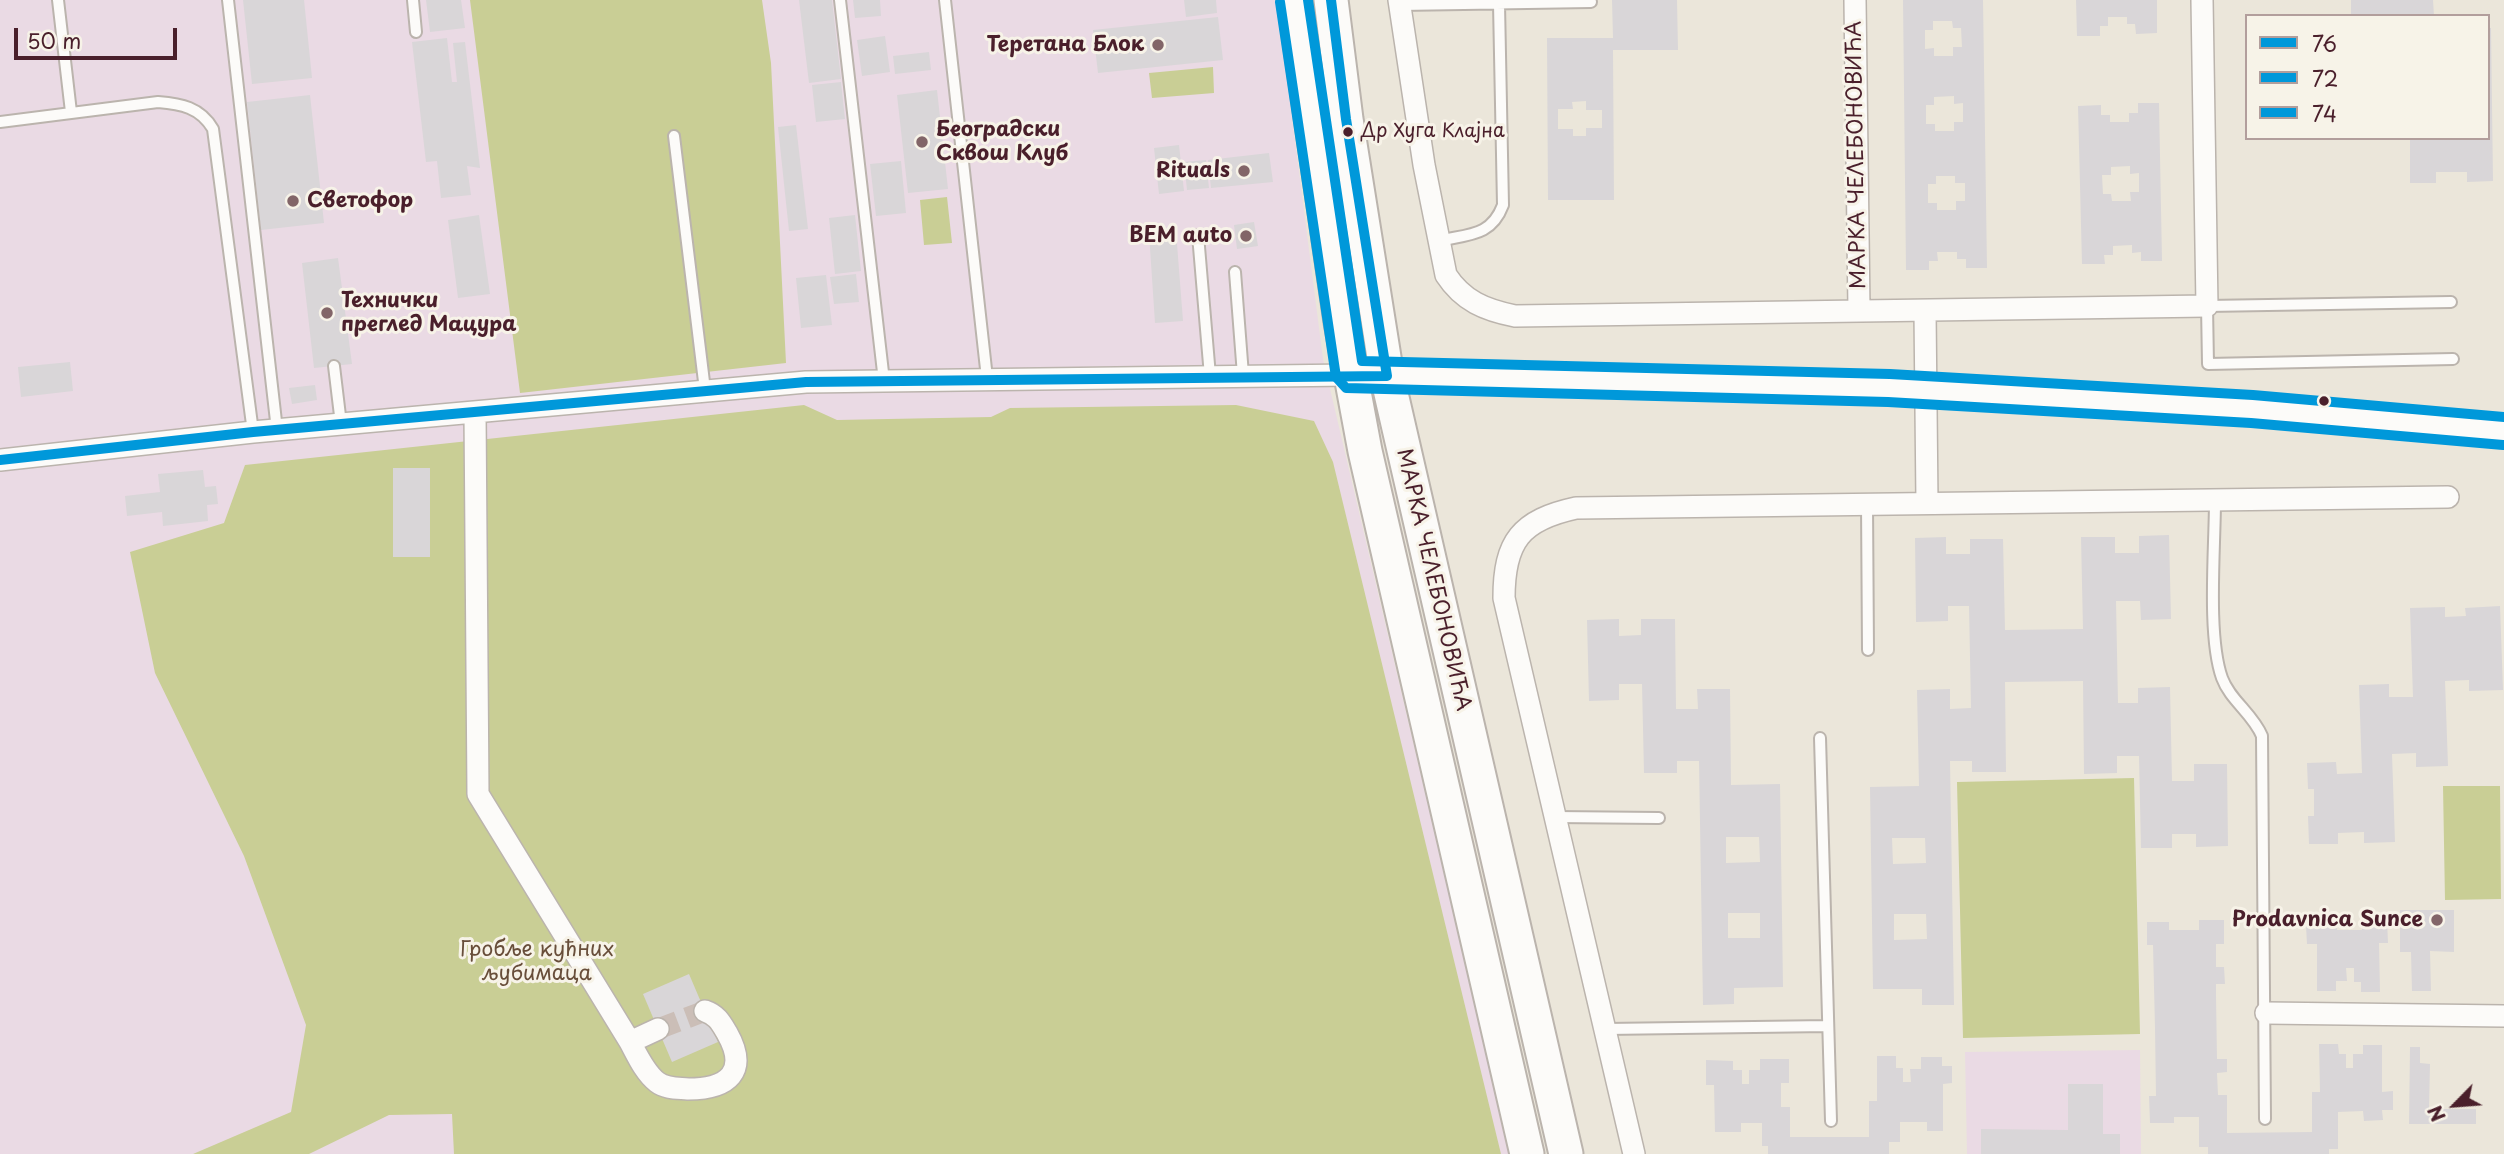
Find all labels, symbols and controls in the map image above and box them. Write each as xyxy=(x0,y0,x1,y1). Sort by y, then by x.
scale bar xyxy=(18,14,180,58)
legend xyxy=(2245,14,2490,140)
street label: МАРКА ЧЕЛЕБОНОВИЋА xyxy=(1842,21,1872,289)
text: 50 m xyxy=(27,24,81,56)
text: 76 xyxy=(2312,27,2337,59)
place label: Теретана Блок xyxy=(986,32,1144,58)
marker: Теретана Блок xyxy=(1150,37,1166,53)
text: 72 xyxy=(2312,62,2338,94)
text: 74 xyxy=(2312,97,2337,129)
place label: Београдски Сквош Клуб xyxy=(936,117,1068,167)
place label: Др Хуга Клајна xyxy=(1361,121,1505,143)
marker: Др Хуга Клајна xyxy=(1341,125,1355,139)
marker: Београдски Сквош Клуб xyxy=(914,134,930,150)
place label: Rituals xyxy=(1156,158,1230,184)
marker: Rituals xyxy=(1236,163,1252,179)
place label: Светофор xyxy=(307,188,413,214)
marker: Светофор xyxy=(285,193,301,209)
place label: BEM auto xyxy=(1129,223,1232,249)
marker: BEM auto xyxy=(1238,228,1254,244)
place label: Технички преглед Мацура xyxy=(341,288,516,338)
marker: Технички преглед Мацура xyxy=(319,305,335,321)
unlabelled marker xyxy=(2317,394,2331,408)
street label: МАРКА ЧЕЛЕБОНОВИЋА xyxy=(1391,446,1475,714)
place label: Prodavnica Sunce xyxy=(2232,907,2423,933)
marker: Prodavnica Sunce xyxy=(2429,912,2445,928)
park label: Гробље кућних љубимаца xyxy=(460,937,614,987)
north arrow xyxy=(2420,1070,2490,1140)
text: N xyxy=(2420,1101,2452,1127)

